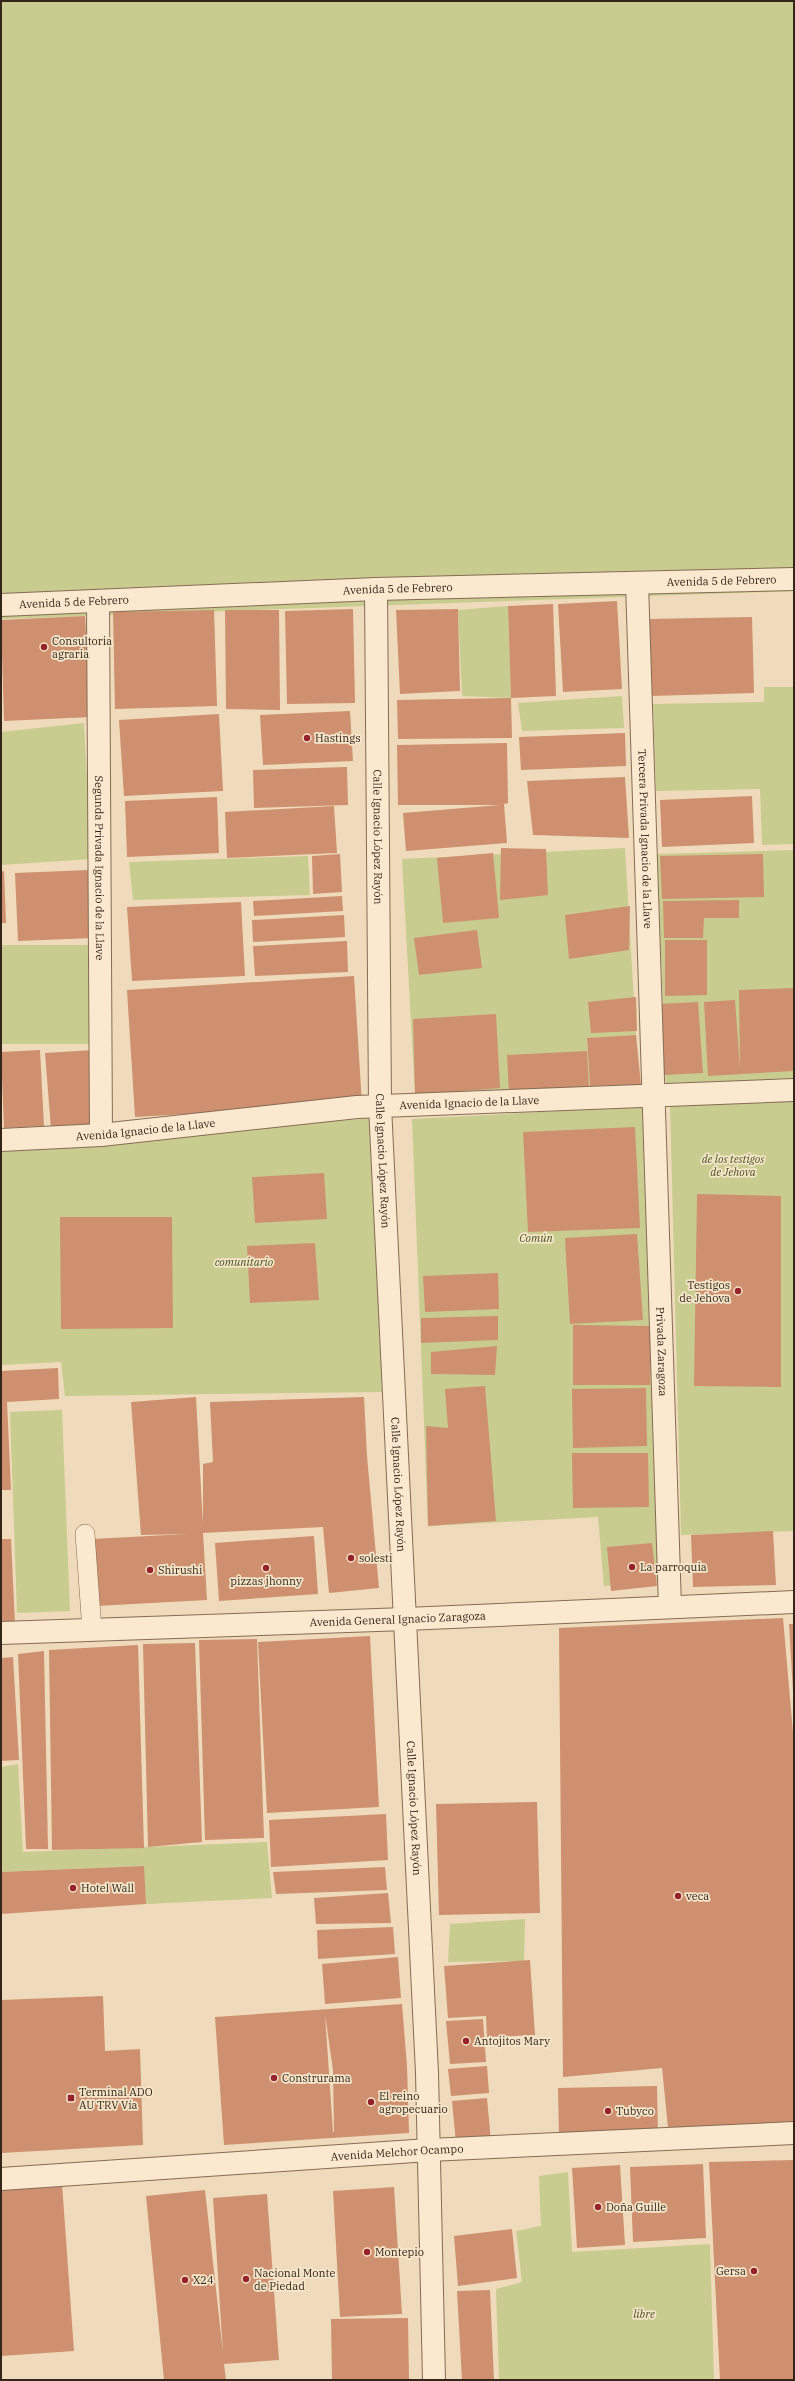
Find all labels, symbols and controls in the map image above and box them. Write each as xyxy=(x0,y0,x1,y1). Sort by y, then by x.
street label: Avenida 5 de Febrero xyxy=(666,572,777,589)
street label: Avenida 5 de Febrero xyxy=(342,580,453,597)
street label: Avenida 5 de Febrero xyxy=(19,593,129,611)
place label: Consultoria agraria xyxy=(52,634,112,661)
marker: Consultoria agraria xyxy=(39,642,49,652)
place label: Hastings xyxy=(315,731,361,745)
marker: Hastings xyxy=(302,733,312,743)
street label: Tercera Privada Ignacio de la Llave xyxy=(635,749,655,929)
street label: Calle Ignacio López Rayón xyxy=(370,770,385,904)
street label: Segunda Privada Ignacio de la Llave xyxy=(92,776,107,961)
street label: Calle Ignacio López Rayón xyxy=(373,1093,393,1229)
street label: Avenida Ignacio de la Llave xyxy=(399,1093,540,1112)
street label: Avenida Ignacio de la Llave xyxy=(76,1116,216,1143)
park label: de los testigos de Jehova xyxy=(702,1152,765,1179)
park label: Común xyxy=(519,1231,554,1245)
park label: comunitario xyxy=(215,1255,274,1269)
place label: Testigos de Jehova xyxy=(679,1278,730,1305)
marker: Testigos de Jehova xyxy=(733,1286,743,1296)
street label: Privada Zaragoza xyxy=(653,1307,670,1397)
street label: Calle Ignacio López Rayón xyxy=(388,1417,409,1552)
place label: solesti xyxy=(359,1551,393,1565)
marker: solesti xyxy=(346,1553,356,1563)
place label: La parroquia xyxy=(640,1560,707,1574)
marker: La parroquia xyxy=(627,1562,637,1572)
place label: Shirushi xyxy=(158,1563,203,1577)
marker: pizzas jhonny xyxy=(261,1563,271,1573)
marker: Shirushi xyxy=(145,1565,155,1575)
place label: pizzas jhonny xyxy=(230,1574,302,1588)
street label: Avenida General Ignacio Zaragoza xyxy=(309,1609,486,1629)
street label: Calle Ignacio López Rayón xyxy=(404,1740,424,1876)
place label: Hotel Wall xyxy=(81,1881,134,1895)
marker: Hotel Wall xyxy=(68,1883,78,1893)
place label: veca xyxy=(686,1889,709,1903)
marker: veca xyxy=(673,1891,683,1901)
place label: Antojitos Mary xyxy=(474,2034,550,2048)
marker: Antojitos Mary xyxy=(461,2036,471,2046)
place label: Construrama xyxy=(282,2071,351,2085)
marker: Construrama xyxy=(269,2073,279,2083)
place label: Terminal ADO AU TRV Vía xyxy=(79,2085,153,2112)
place label: El reino agropecuario xyxy=(379,2089,448,2116)
marker: Terminal ADO AU TRV Vía xyxy=(66,2093,76,2103)
marker: El reino agropecuario xyxy=(366,2097,376,2107)
place label: Tubyco xyxy=(616,2104,654,2118)
marker: Tubyco xyxy=(603,2106,613,2116)
street label: Avenida Melchor Ocampo xyxy=(330,2141,464,2164)
place label: Doña Guille xyxy=(606,2200,666,2214)
marker: Doña Guille xyxy=(593,2202,603,2212)
place label: Montepio xyxy=(375,2245,424,2259)
marker: Montepio xyxy=(362,2247,372,2257)
place label: Gersa xyxy=(716,2264,746,2278)
place label: Nacional Monte de Piedad xyxy=(254,2266,335,2293)
marker: Gersa xyxy=(749,2266,759,2276)
place label: X24 xyxy=(193,2273,214,2287)
marker: Nacional Monte de Piedad xyxy=(241,2274,251,2284)
marker: X24 xyxy=(180,2275,190,2285)
park label: libre xyxy=(633,2307,655,2321)

